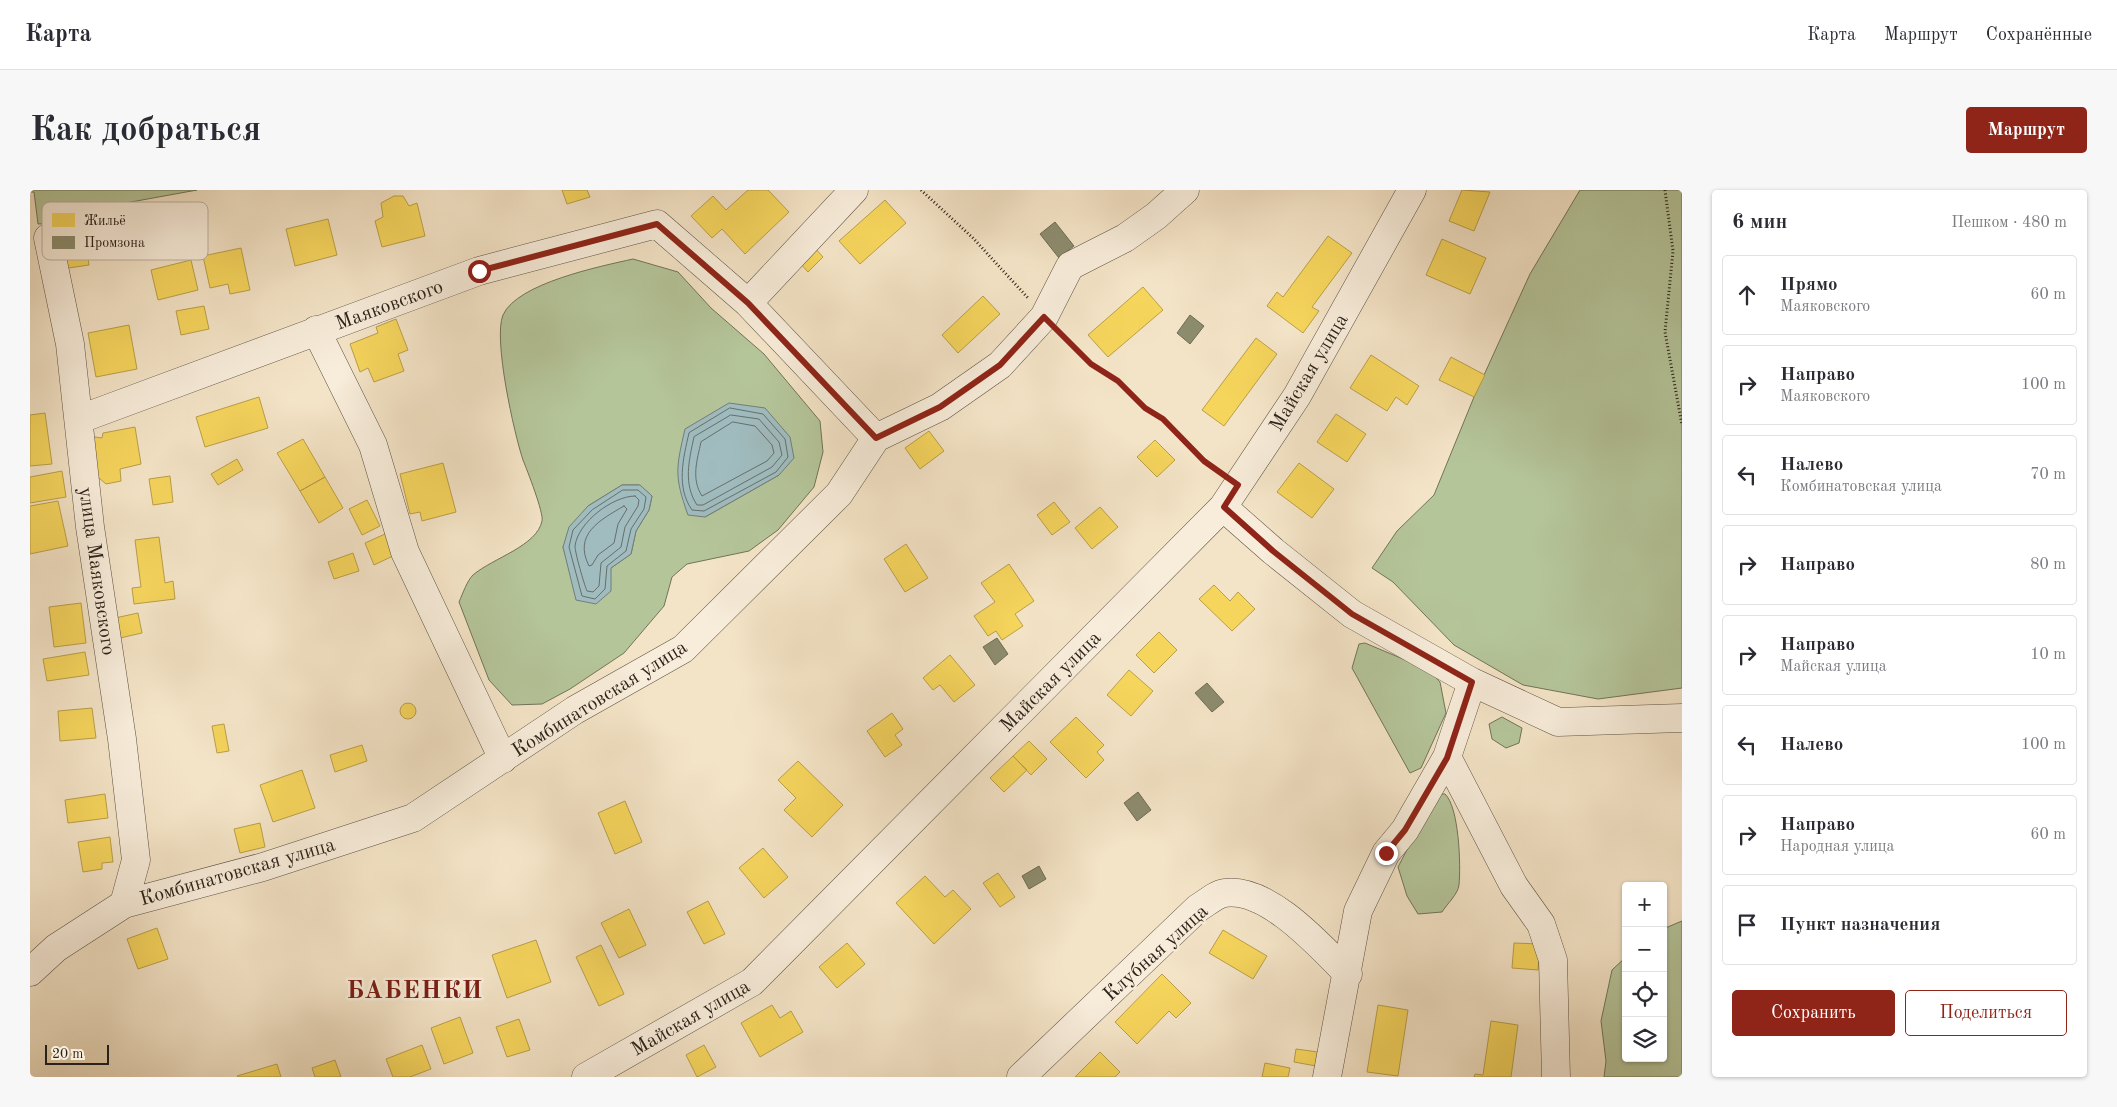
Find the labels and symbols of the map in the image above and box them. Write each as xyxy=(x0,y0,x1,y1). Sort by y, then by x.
legend xyxy=(42,202,208,260)
text: Жильё xyxy=(84,214,126,228)
text: Промзона xyxy=(84,236,145,250)
route start xyxy=(468,260,491,283)
street label: Маяковского xyxy=(333,277,446,335)
street label: Майская улица xyxy=(1267,311,1353,435)
street label: улица Маяковского xyxy=(74,486,118,657)
street label: Майская улица xyxy=(997,628,1106,737)
street label: Комбинатовская улица xyxy=(509,638,691,762)
street label: Комбинатовская улица xyxy=(138,835,338,910)
route end xyxy=(1375,842,1398,865)
street label: Клубная улица xyxy=(1100,901,1213,1005)
street label: Майская улица xyxy=(628,977,754,1061)
district label: БАБЕНКИ xyxy=(347,979,483,1004)
scale bar xyxy=(45,1042,109,1065)

